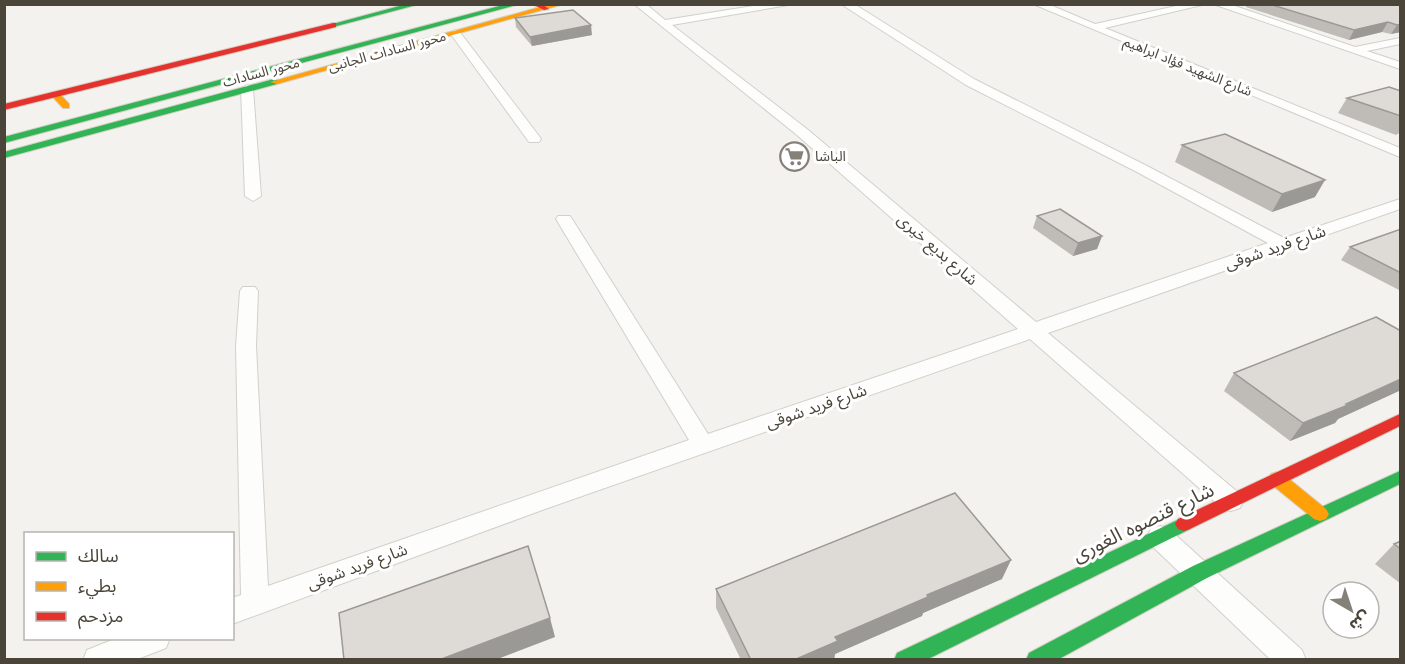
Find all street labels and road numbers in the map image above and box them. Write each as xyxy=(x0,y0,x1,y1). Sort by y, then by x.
street label: محور السادات الجانبى xyxy=(326,28,448,75)
street label: شارع الشهيد فؤاد ابراهيم xyxy=(1120,33,1255,102)
street label: محور السادات xyxy=(221,54,301,91)
street label: شارع بديع خيرى xyxy=(892,210,981,292)
street label: شارع فريد شوقى xyxy=(1223,222,1329,276)
street label: شارع فريد شوقى xyxy=(764,381,870,435)
street label: شارع قنصوه الغورى xyxy=(1069,478,1219,569)
street label: شارع فريد شوقى xyxy=(305,540,411,596)

